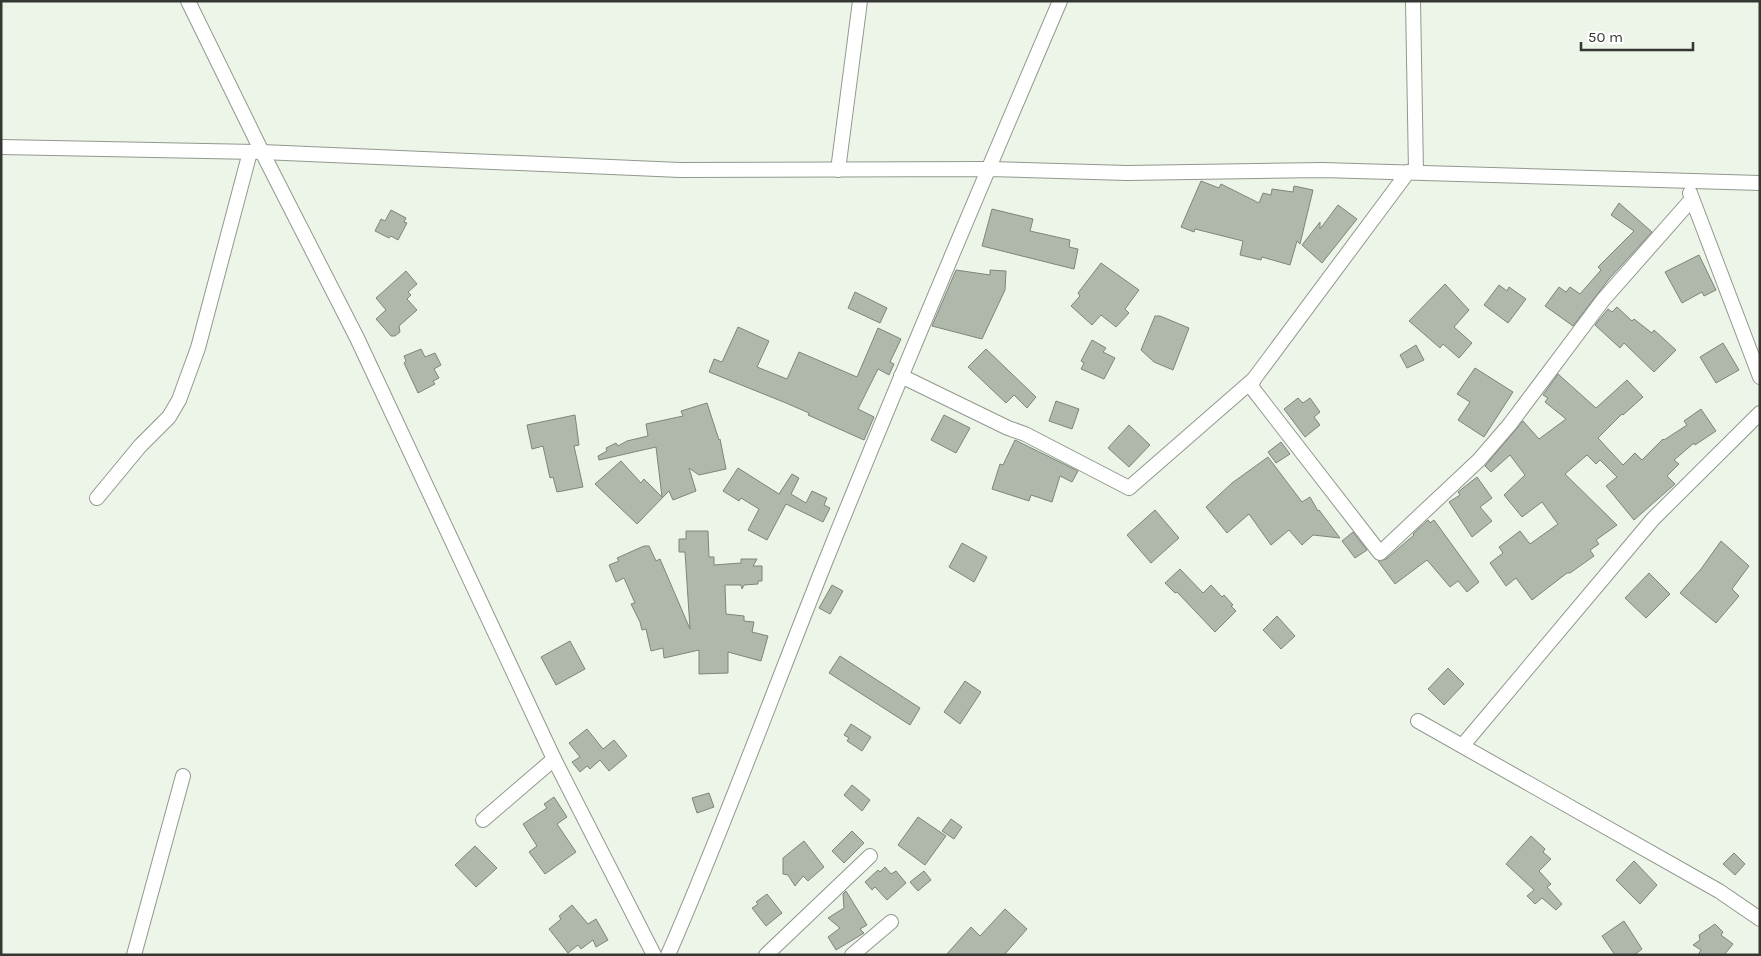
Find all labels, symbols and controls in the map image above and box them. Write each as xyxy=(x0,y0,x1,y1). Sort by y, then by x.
scale bar xyxy=(1581,20,1694,52)
text: 50 m xyxy=(1588,28,1623,46)

